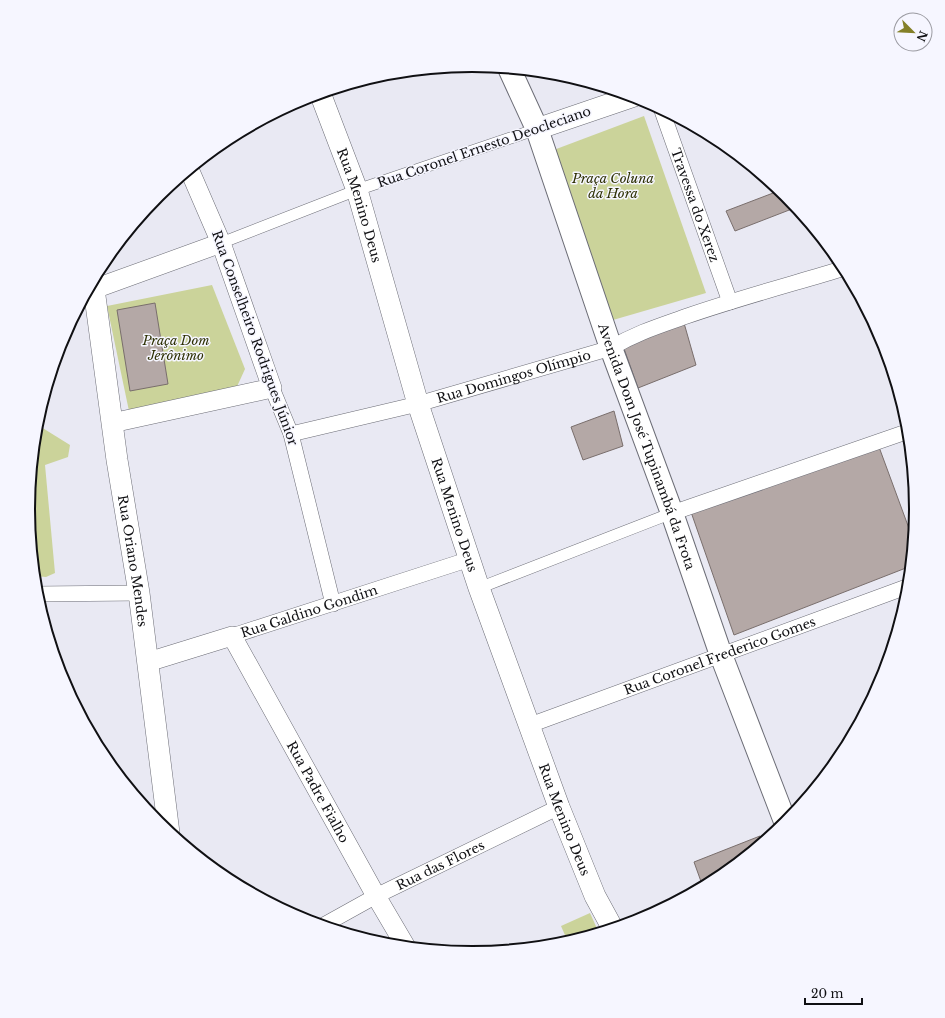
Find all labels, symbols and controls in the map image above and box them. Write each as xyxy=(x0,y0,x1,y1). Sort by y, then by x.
north arrow xyxy=(893,12,933,52)
text: N xyxy=(913,28,931,44)
street label: Rua Coronel Ernesto Deocleciano xyxy=(375,102,593,192)
street label: Rua Menino Deus xyxy=(333,145,386,264)
street label: Travessa do Xerez xyxy=(667,146,724,264)
park label: Praça Coluna da Hora xyxy=(571,170,654,202)
street label: Rua Conselheiro Rodrigues Júnior xyxy=(208,228,302,449)
street label: Avenida Dom José Tupinambá da Frota xyxy=(594,320,700,573)
park label: Praça Dom Jerônimo xyxy=(141,332,210,364)
street label: Rua Domingos Olímpio xyxy=(435,346,593,407)
street label: Rua Menino Deus xyxy=(428,455,482,574)
street label: Rua Oriano Mendes xyxy=(114,493,152,628)
street label: Rua Galdino Gondim xyxy=(238,581,380,641)
street label: Rua Coronel Frederico Gomes xyxy=(621,612,818,698)
street label: Rua Padre Fialho xyxy=(283,738,353,846)
street label: Rua Menino Deus xyxy=(535,761,594,878)
street label: Rua das Flores xyxy=(393,836,487,894)
scale bar xyxy=(805,980,862,1006)
text: 20 m xyxy=(811,986,843,1001)

